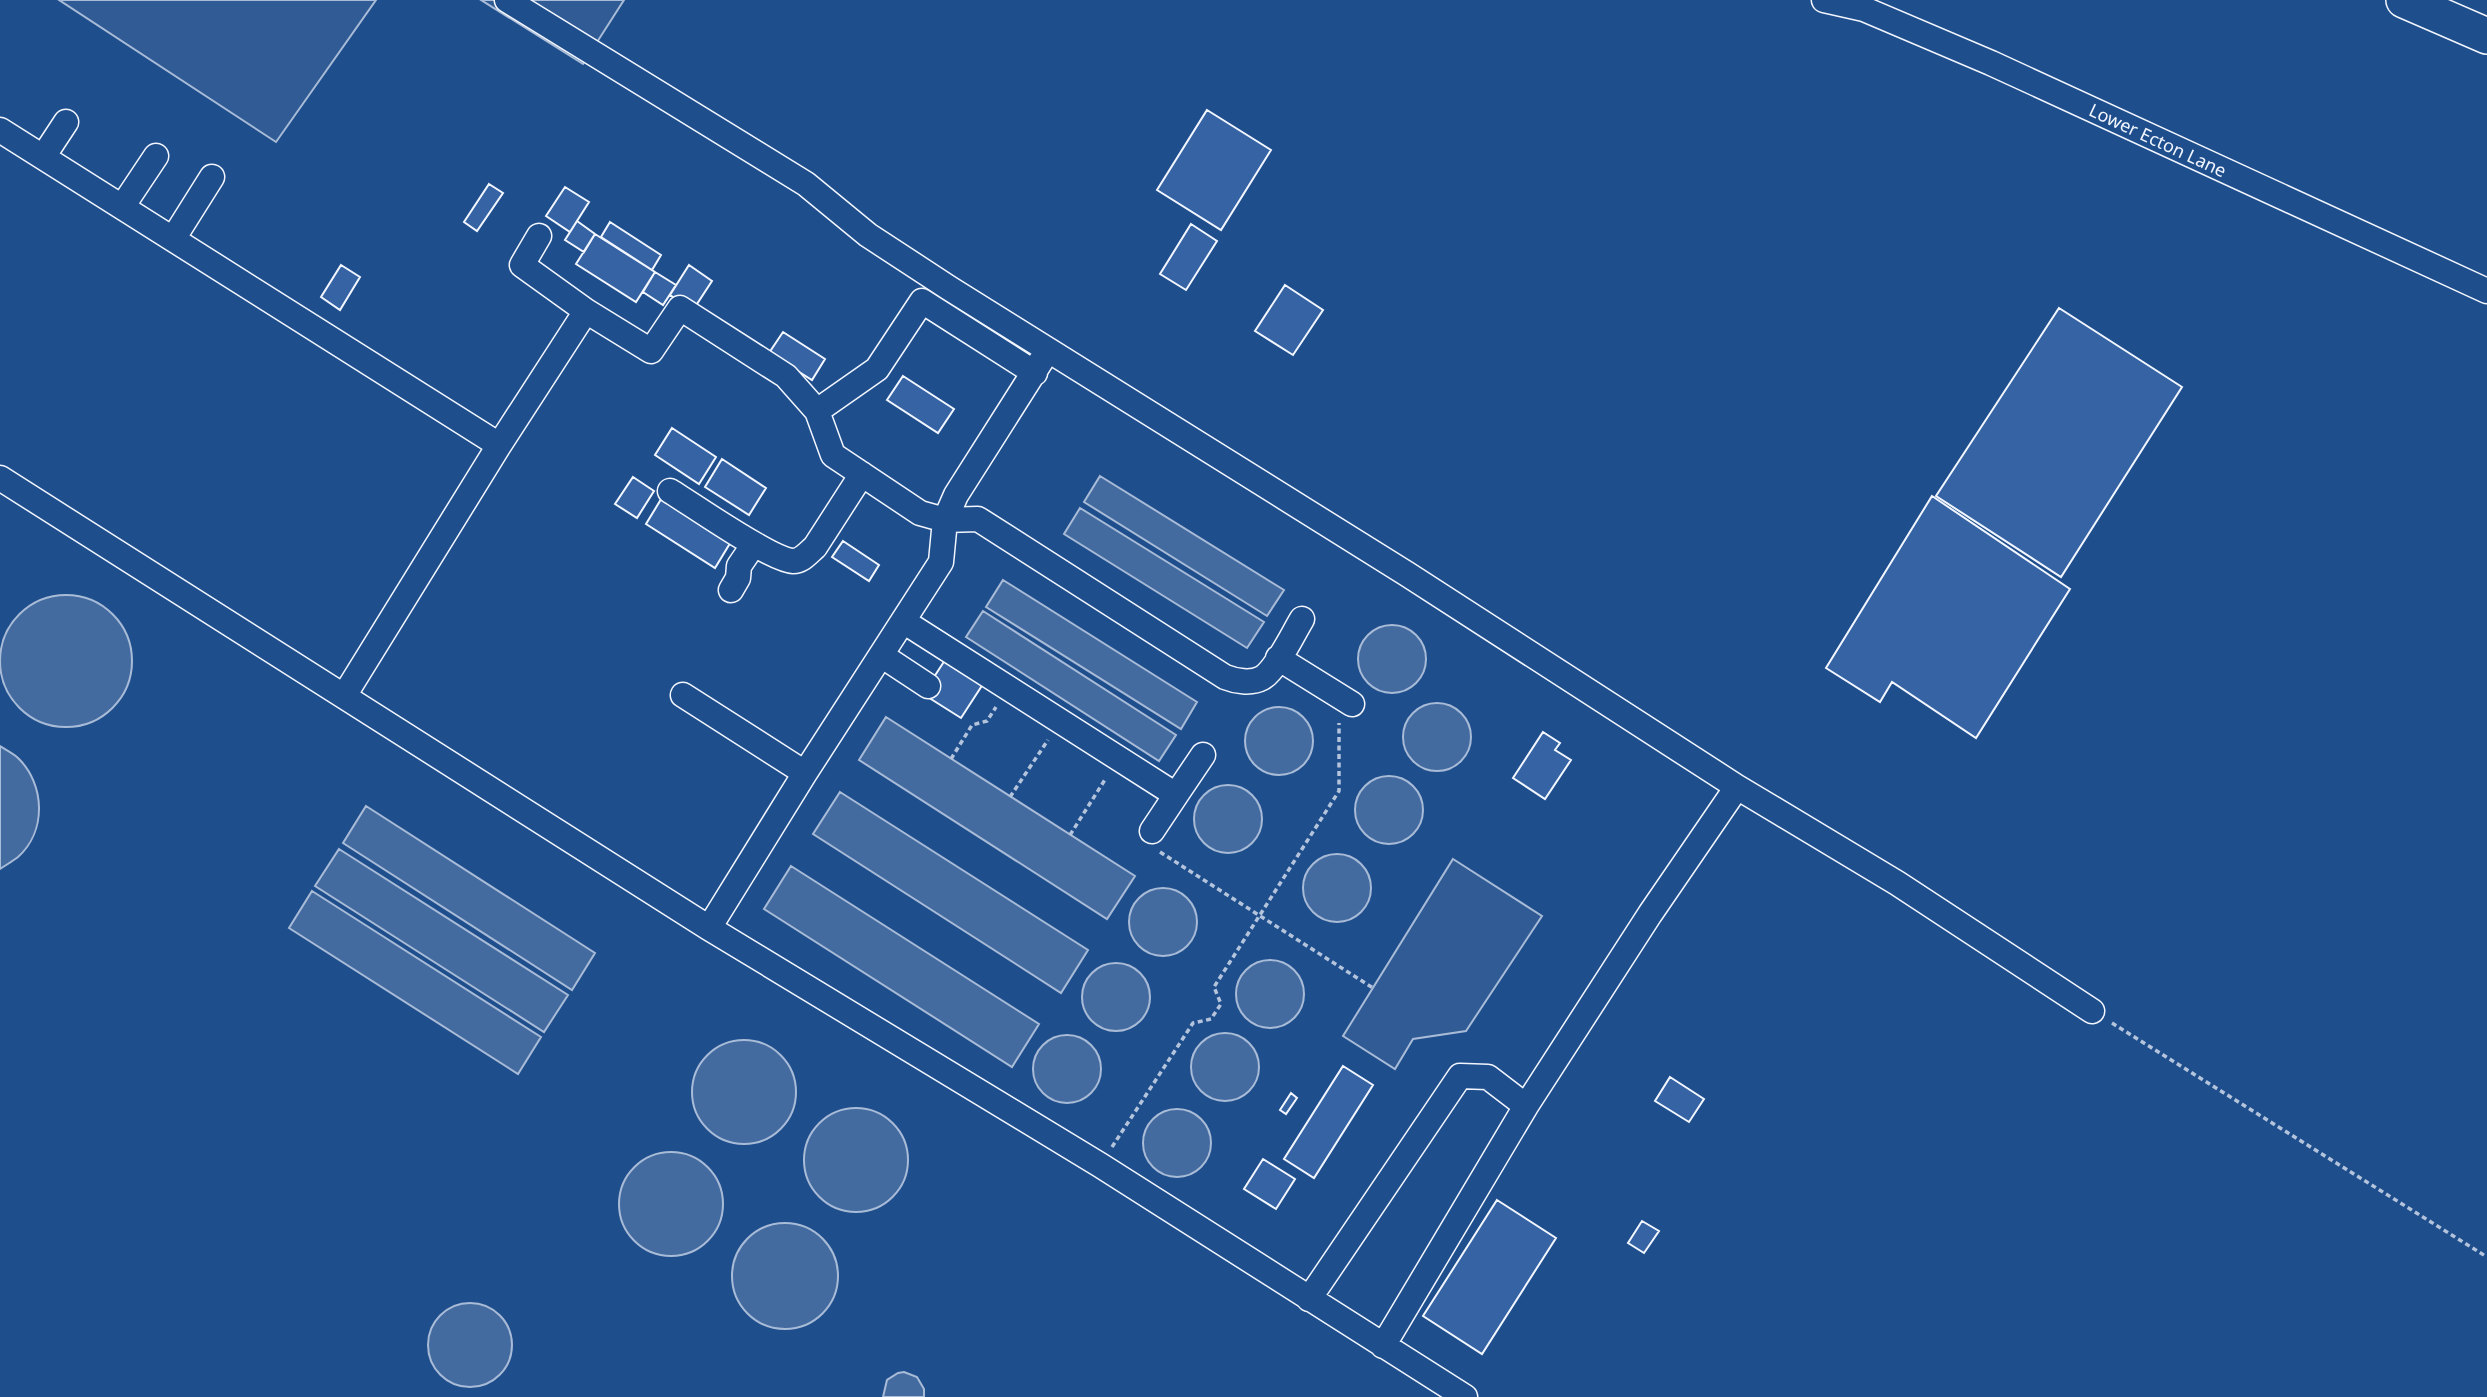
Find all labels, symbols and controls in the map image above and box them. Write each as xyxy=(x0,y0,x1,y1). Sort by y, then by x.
street label: Lower Ecton Lane xyxy=(2085,98,2231,182)

